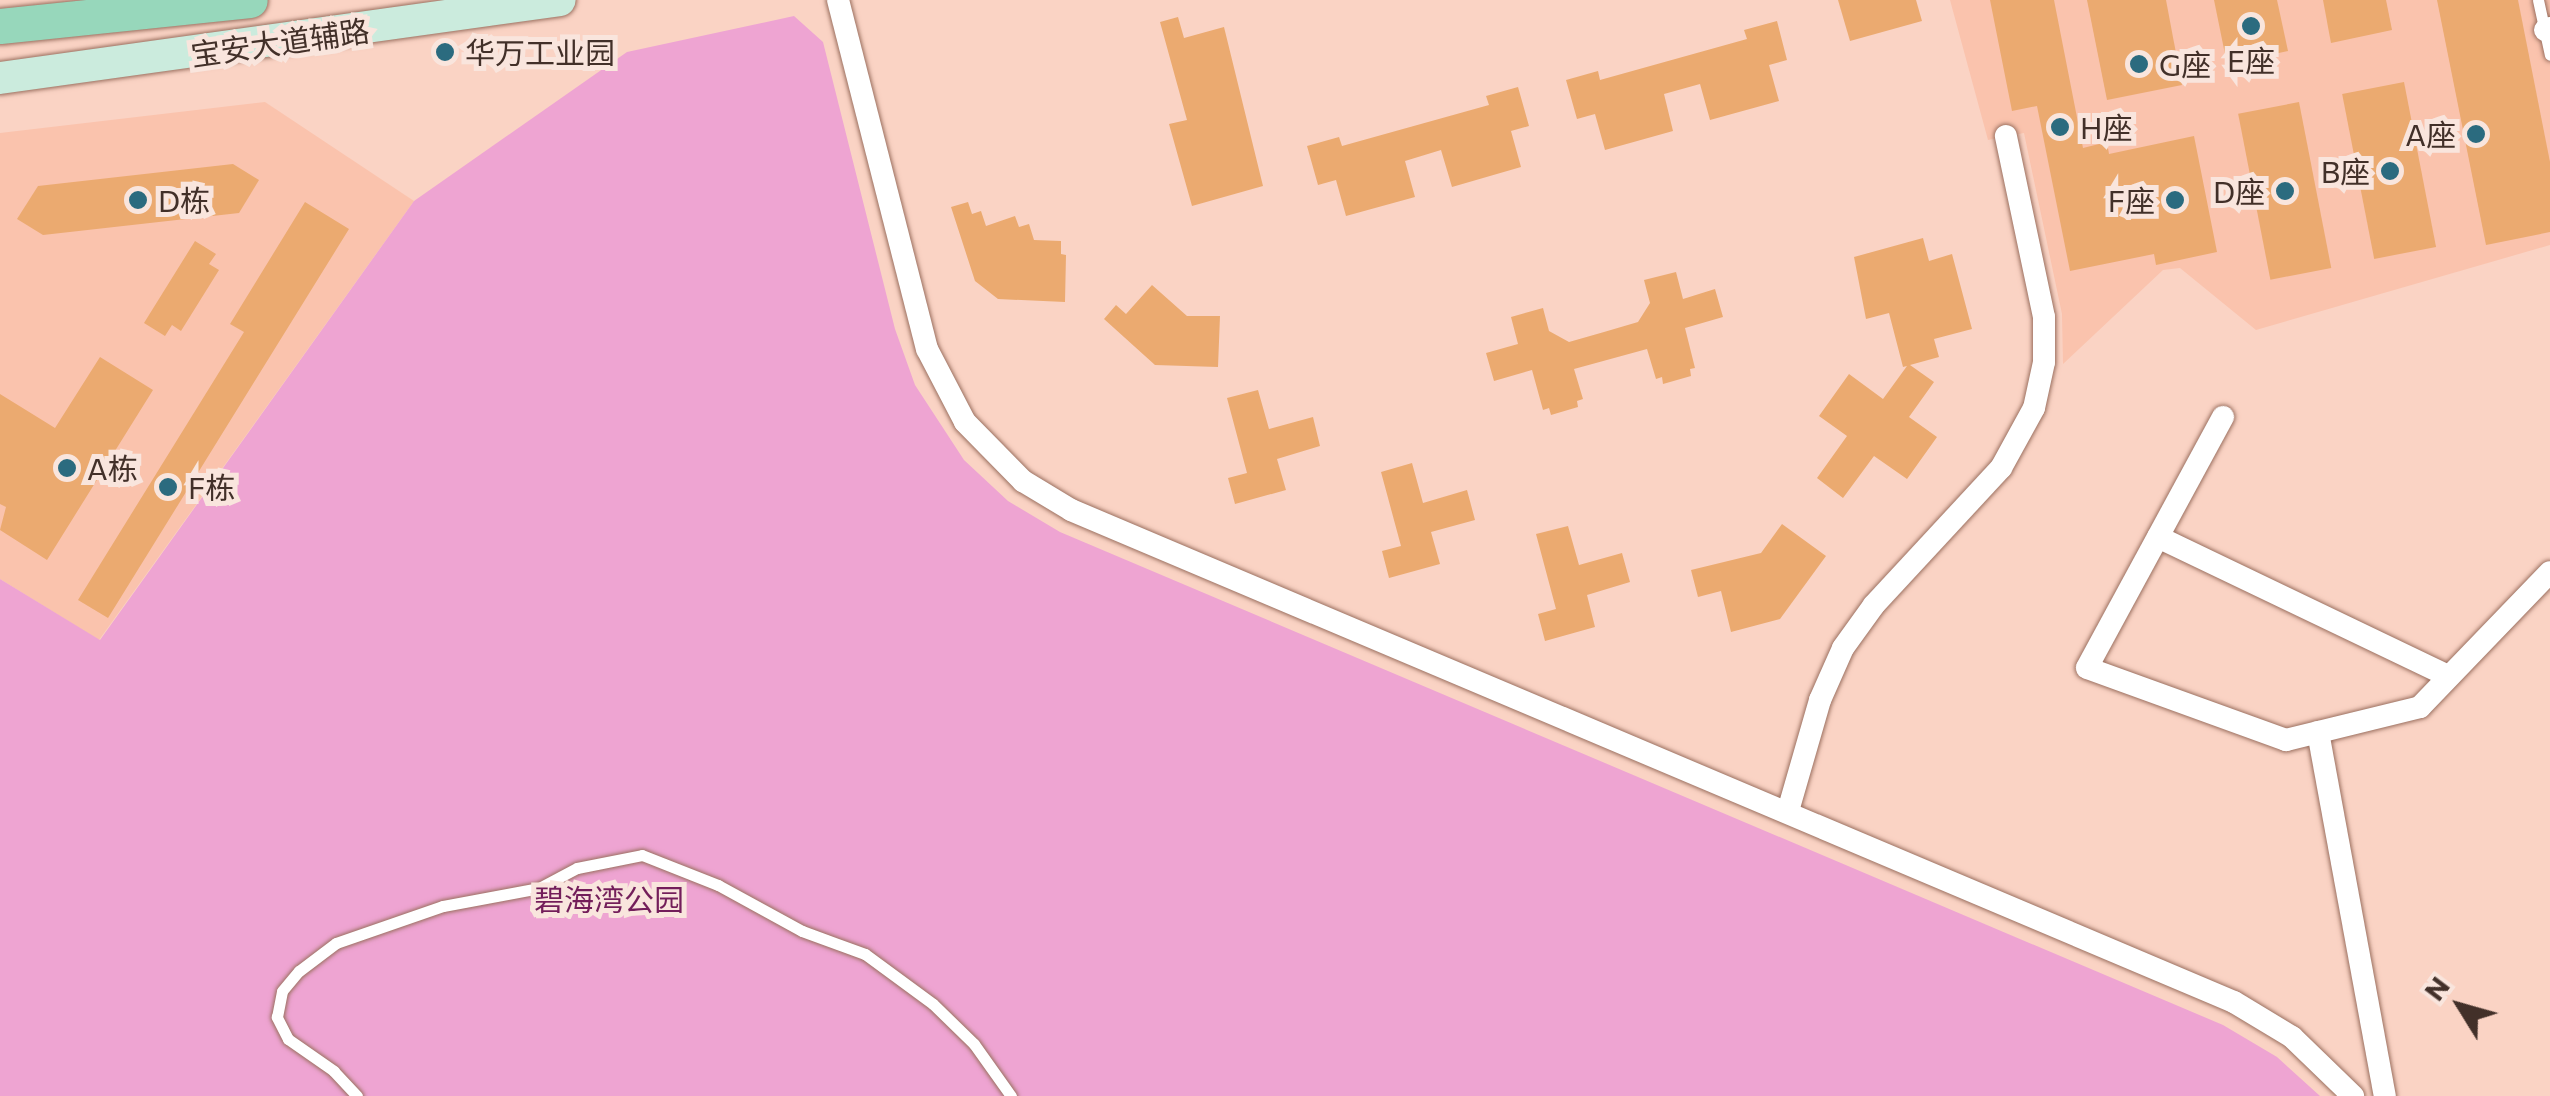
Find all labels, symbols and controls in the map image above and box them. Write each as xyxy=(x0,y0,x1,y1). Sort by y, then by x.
street label: 宝安大道辅路 xyxy=(188,12,372,72)
marker: E座 xyxy=(2240,15,2262,37)
place label: 华万工业园 xyxy=(465,34,615,70)
marker: 华万工业园 xyxy=(434,41,456,63)
place label: E座 xyxy=(2227,42,2275,78)
place label: G座 xyxy=(2159,46,2211,82)
marker: G座 xyxy=(2128,53,2150,75)
place label: H座 xyxy=(2080,109,2132,145)
marker: H座 xyxy=(2049,116,2071,138)
place label: A座 xyxy=(2405,116,2456,152)
marker: A座 xyxy=(2465,123,2487,145)
place label: B座 xyxy=(2321,153,2370,189)
marker: B座 xyxy=(2379,160,2401,182)
place label: D座 xyxy=(2213,173,2265,209)
marker: D座 xyxy=(2274,180,2296,202)
place label: D栋 xyxy=(158,182,210,218)
place label: F座 xyxy=(2108,182,2155,218)
marker: D栋 xyxy=(127,189,149,211)
marker: F座 xyxy=(2164,189,2186,211)
place label: A栋 xyxy=(87,450,138,486)
marker: A栋 xyxy=(56,457,78,479)
place label: F栋 xyxy=(188,469,235,505)
marker: F栋 xyxy=(157,476,179,498)
park label: 碧海湾公园 xyxy=(534,881,684,917)
north arrow xyxy=(2410,956,2510,1056)
text: N xyxy=(2416,969,2456,1007)

